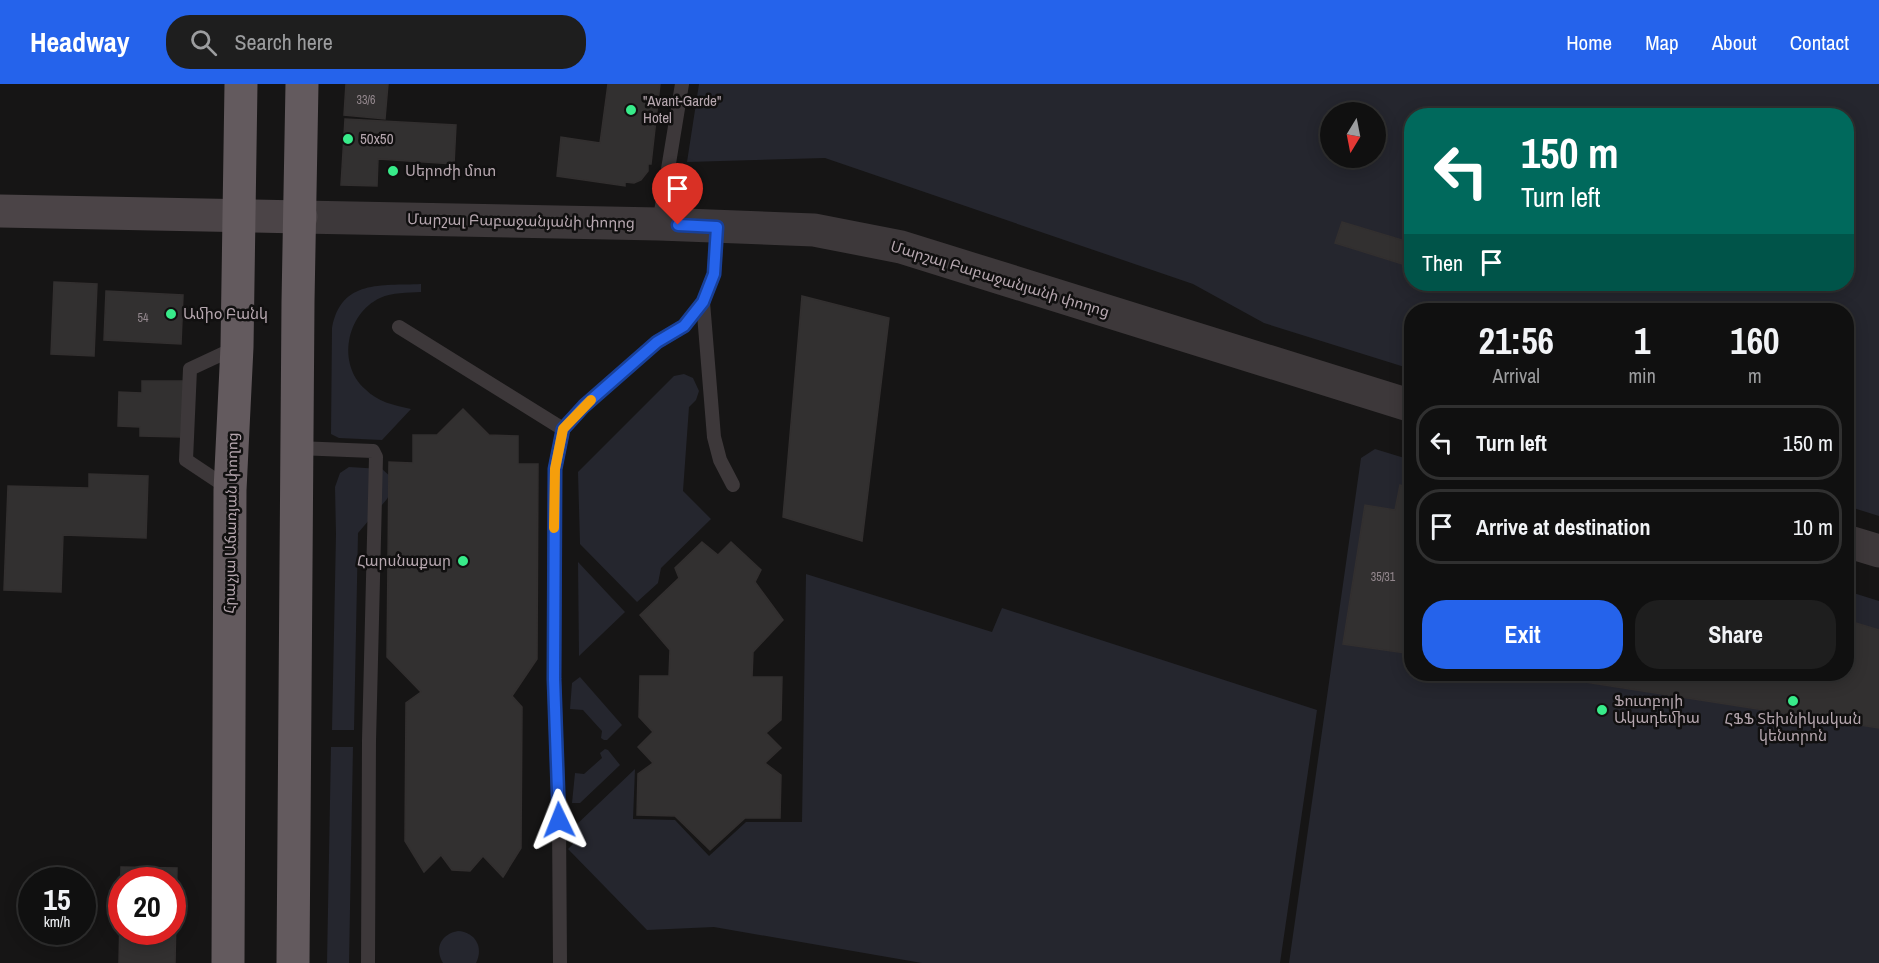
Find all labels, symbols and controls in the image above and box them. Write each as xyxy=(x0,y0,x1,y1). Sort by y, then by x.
search box xyxy=(166,15,586,69)
text: Headway xyxy=(30,23,130,61)
icon: search xyxy=(187,26,220,59)
text: Search here xyxy=(235,27,333,57)
text: Home xyxy=(1566,28,1612,57)
text: Map xyxy=(1645,28,1679,57)
text: About xyxy=(1712,28,1757,57)
text: Contact xyxy=(1790,28,1849,57)
place label: "Avant-Garde" Hotel xyxy=(643,90,721,128)
house number: 33/6 xyxy=(356,92,376,108)
north arrow xyxy=(1320,102,1386,168)
map controls xyxy=(1320,102,1386,168)
marker: "Avant-Garde" Hotel xyxy=(624,103,638,117)
text: 150 m xyxy=(1521,125,1619,181)
place label: 50x50 xyxy=(360,128,394,149)
marker: 50x50 xyxy=(341,132,355,146)
icon: left xyxy=(1422,132,1500,210)
place label: Սերոժի մոտ xyxy=(405,160,496,181)
pin xyxy=(652,163,703,225)
marker: Սերոժի մոտ xyxy=(386,164,400,178)
icon: arrive xyxy=(661,172,694,205)
text: Turn left xyxy=(1521,179,1600,215)
street label: Մարշալ Բաբաջանյանի փողոց xyxy=(407,208,635,233)
street label: Մարշալ Բաբաջանյանի փողոց xyxy=(888,235,1112,322)
icon: arrive xyxy=(1475,246,1508,279)
text: Then xyxy=(1422,248,1463,278)
place label: Ամիօ Բանկ xyxy=(183,303,268,324)
marker: Ամիօ Բանկ xyxy=(164,307,178,321)
house number: 54 xyxy=(138,310,149,326)
text: 21:56 xyxy=(1478,317,1554,365)
text: 1 xyxy=(1634,317,1650,365)
text: 160 xyxy=(1730,317,1780,365)
text: Arrival xyxy=(1493,362,1540,389)
text: min xyxy=(1628,362,1656,389)
text: m xyxy=(1748,362,1762,389)
icon: left xyxy=(1425,426,1458,459)
text: Turn left xyxy=(1476,428,1547,458)
text: 150 m xyxy=(1783,428,1833,458)
street label: Հրաչյա Աճառյան փողոց xyxy=(218,432,243,614)
icon: arrive xyxy=(1425,510,1458,543)
text: Arrive at destination xyxy=(1476,512,1650,542)
text: 10 m xyxy=(1793,512,1833,542)
place label: Հարսնաքար xyxy=(357,550,451,571)
marker: Հարսնաքար xyxy=(456,554,470,568)
house number: 35/31 xyxy=(1371,569,1396,585)
button: Exit xyxy=(1422,600,1623,669)
button: Share xyxy=(1635,600,1836,669)
place label: Ֆուտբոլի Ակադեմիա xyxy=(1614,690,1700,728)
marker: ՀՖՖ Տեխնիկական կենտրոն xyxy=(1786,694,1800,708)
marker: Ֆուտբոլի Ակադեմիա xyxy=(1595,703,1609,717)
place label: ՀՖՖ Տեխնիկական կենտրոն xyxy=(1725,708,1861,746)
position arrow xyxy=(527,788,591,852)
speed limit sign: 20 xyxy=(108,867,186,945)
text: 15 xyxy=(43,879,71,919)
text: km/h xyxy=(44,911,70,932)

